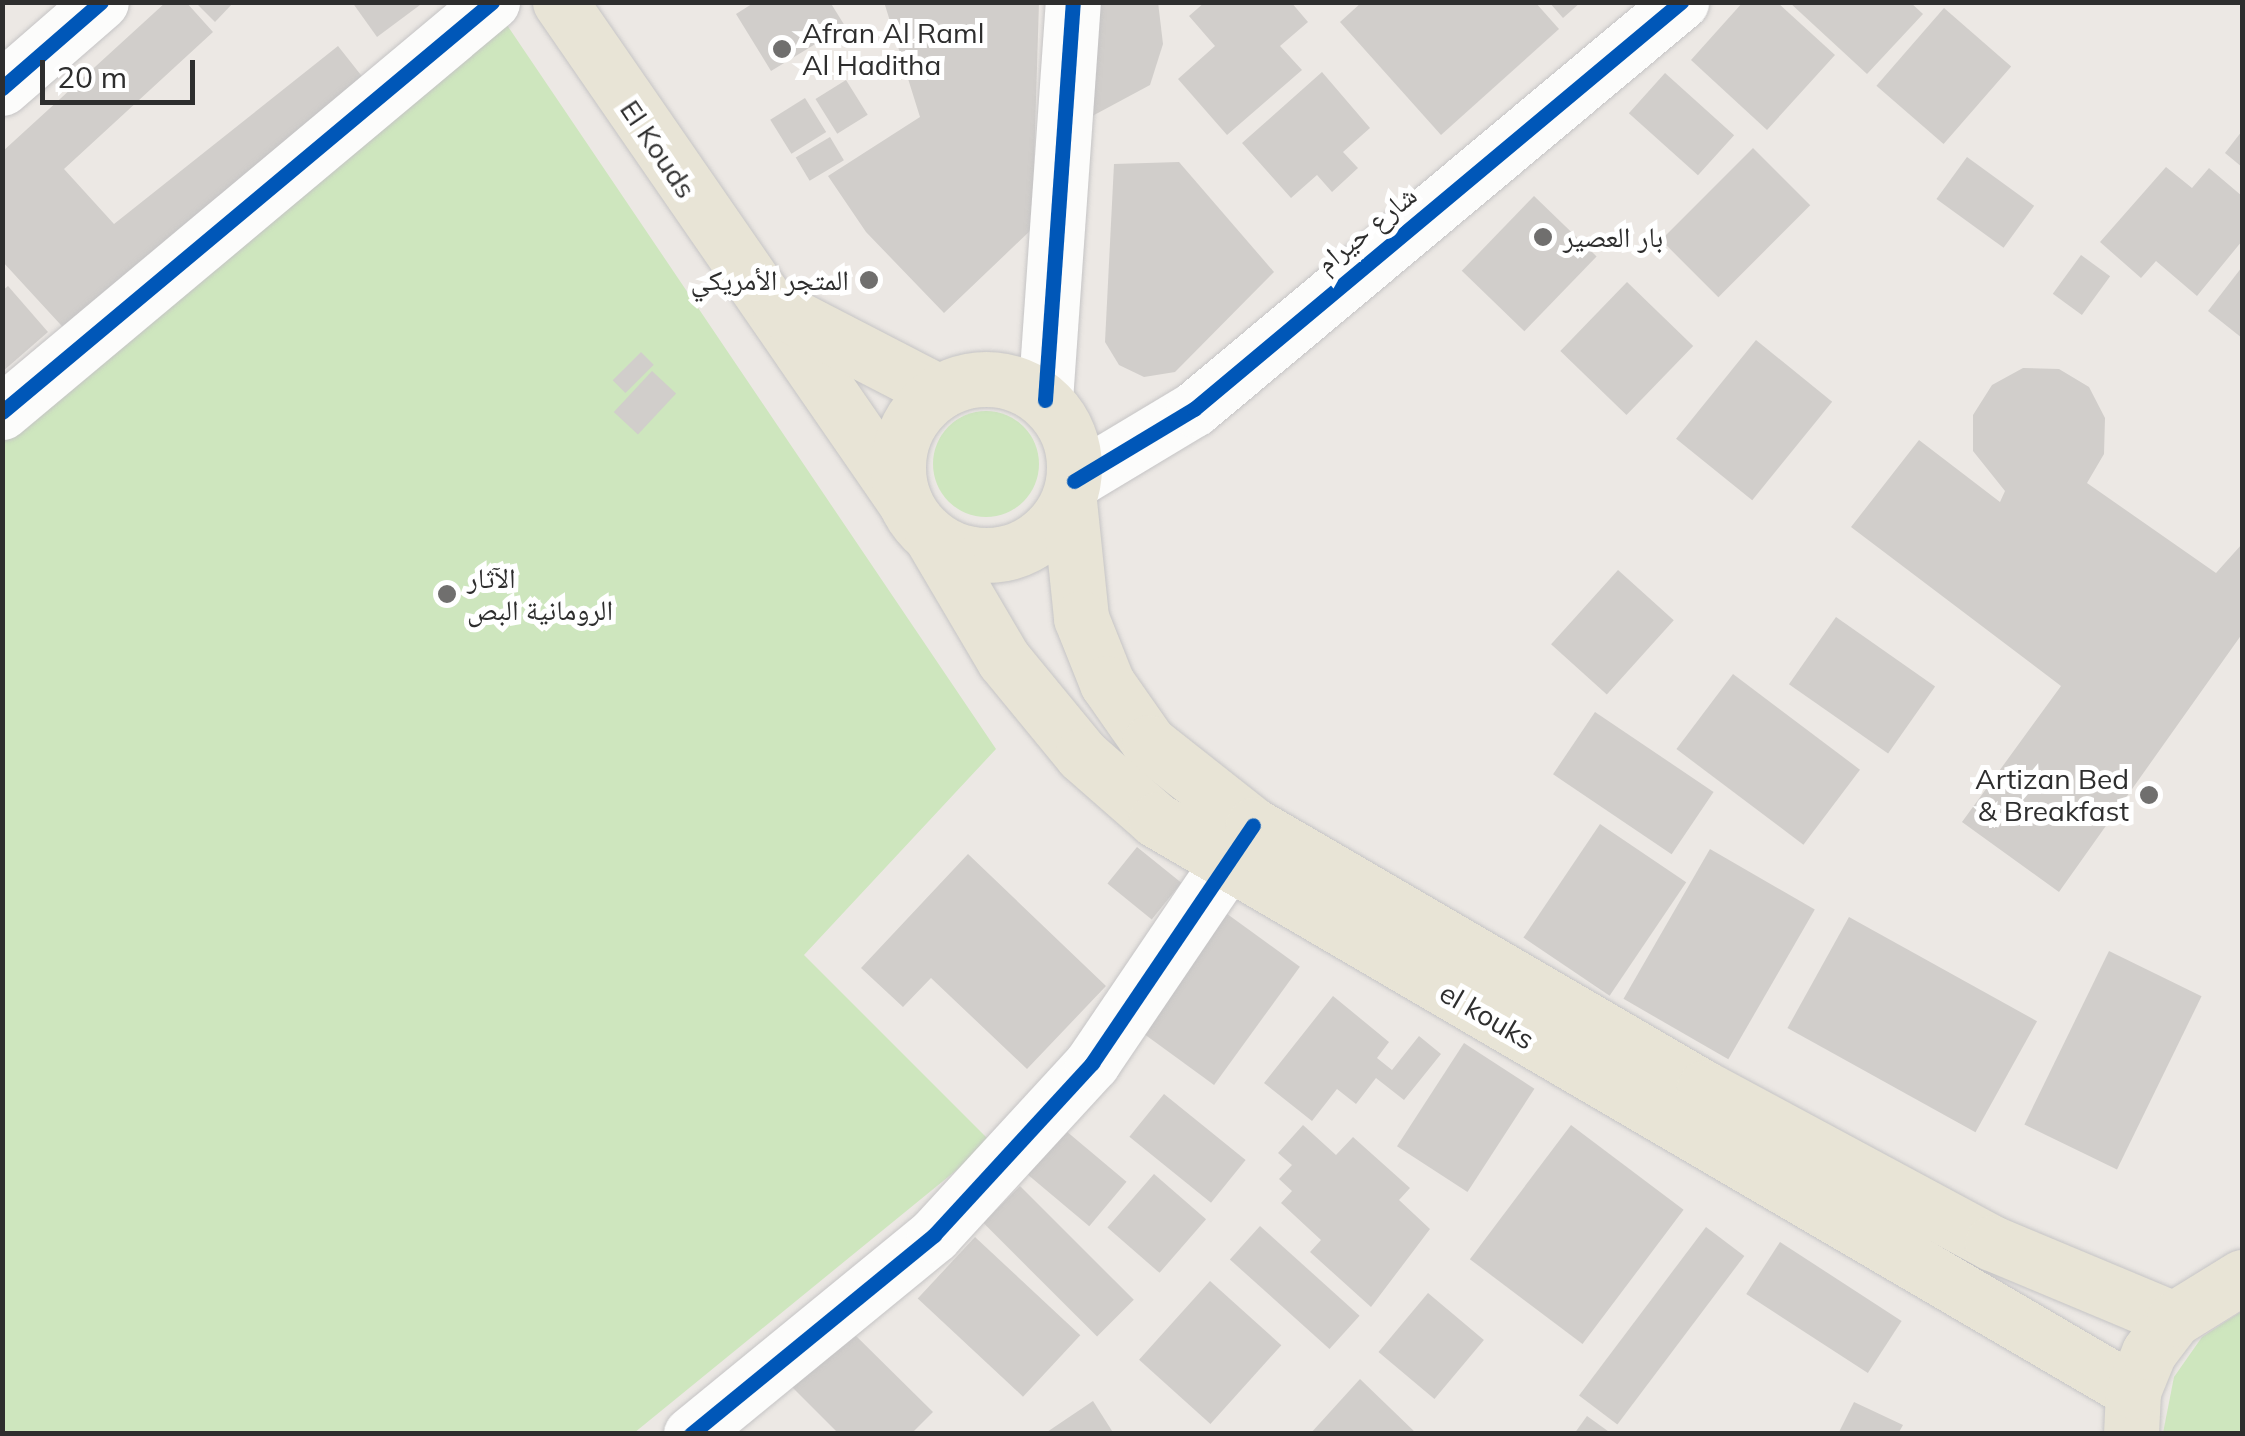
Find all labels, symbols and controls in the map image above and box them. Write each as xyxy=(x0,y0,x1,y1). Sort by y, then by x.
place label: Afran Al Raml Al Haditha xyxy=(802,16,984,82)
marker: Afran Al Raml Al Haditha xyxy=(771,38,793,60)
scale bar xyxy=(45,40,200,102)
text: 20 m xyxy=(57,58,127,96)
street label: El Kouds xyxy=(613,94,703,204)
street label: شارع حيرام xyxy=(1309,178,1423,280)
place label: بار العصير xyxy=(1563,220,1663,254)
marker: بار العصير xyxy=(1532,226,1554,248)
place label: المتجر الأمريكي xyxy=(691,263,849,297)
marker: المتجر الأمريكي xyxy=(858,269,880,291)
place label: الآثار الرومانية البص xyxy=(467,561,613,627)
marker: الآثار الرومانية البص xyxy=(436,583,458,605)
place label: Artizan Bed & Breakfast xyxy=(1975,762,2129,828)
marker: Artizan Bed & Breakfast xyxy=(2138,784,2160,806)
street label: el kouks xyxy=(1434,976,1540,1056)

